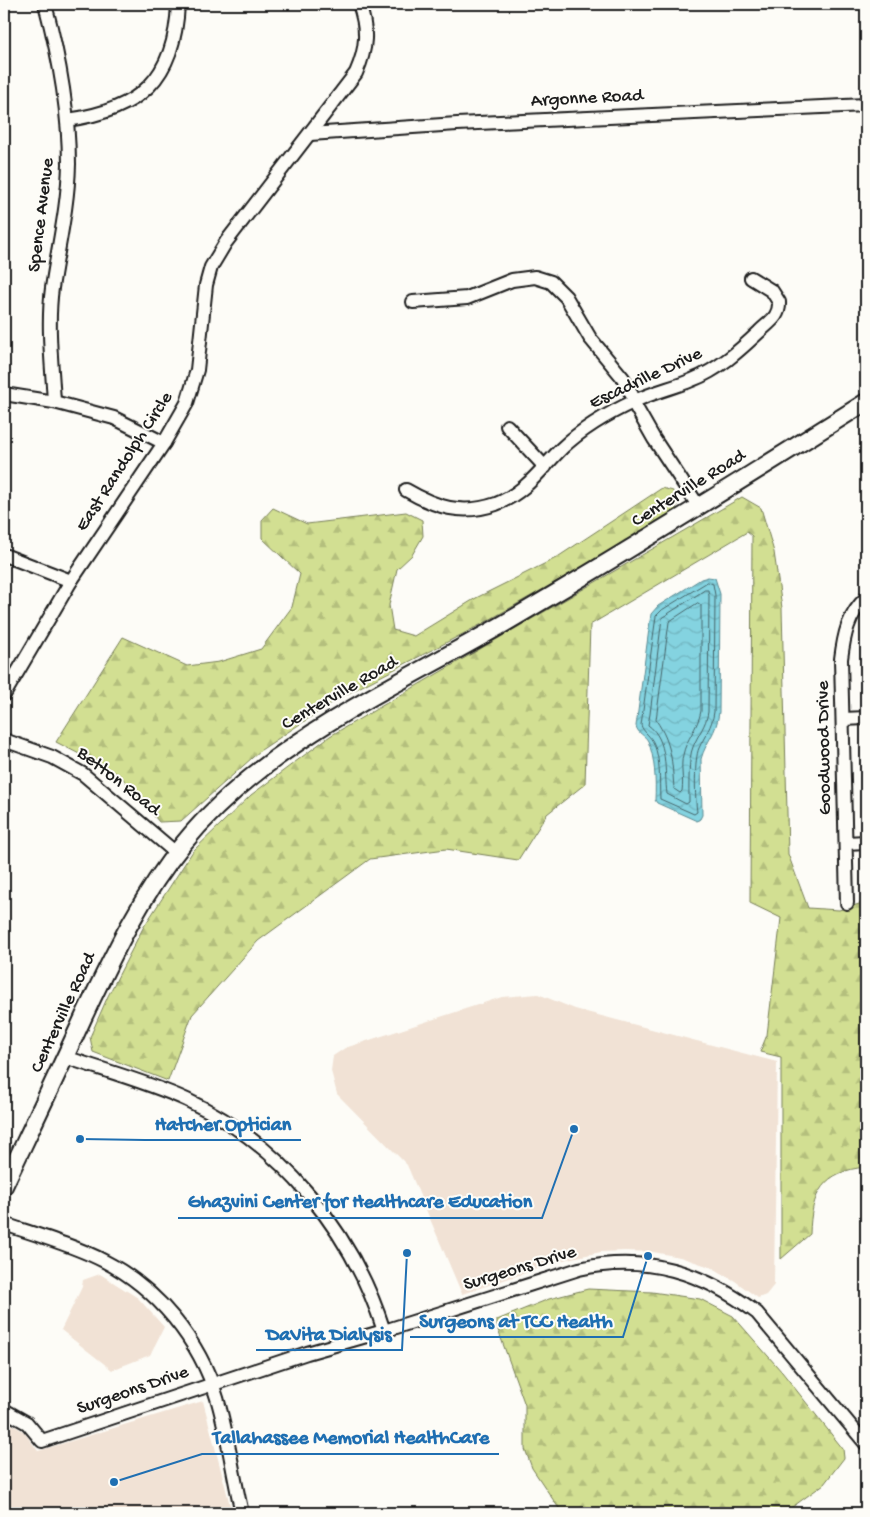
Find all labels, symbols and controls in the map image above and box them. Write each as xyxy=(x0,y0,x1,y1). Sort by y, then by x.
street label: Argonne Road xyxy=(530,84,646,113)
street label: Spence Avenue xyxy=(24,156,60,273)
street label: Escadrille Drive xyxy=(586,343,706,415)
street label: East Randolph Circle xyxy=(71,388,179,536)
street label: Centerville Road xyxy=(628,444,752,533)
street label: Centerville Road xyxy=(278,651,404,736)
street label: Goodwood Drive xyxy=(812,680,838,815)
street label: Betton Road xyxy=(71,742,166,823)
street label: Centerville Road xyxy=(26,948,103,1077)
callout: Hatcher Optician xyxy=(145,1105,301,1140)
text: Hatcher Optician xyxy=(155,1115,292,1138)
callout: Ghazvini Center for Healthcare Education xyxy=(178,1183,542,1218)
text: Ghazvini Center for Healthcare Education xyxy=(188,1192,533,1215)
street label: Surgeons Drive xyxy=(461,1241,579,1297)
callout: Surgeons at TCC Health xyxy=(410,1302,623,1337)
text: Surgeons at TCC Health xyxy=(419,1312,613,1335)
callout: DaVita Dialysis xyxy=(256,1315,402,1350)
text: DaVita Dialysis xyxy=(264,1325,393,1348)
street label: Surgeons Drive xyxy=(74,1361,192,1421)
callout: Tallahassee Memorial HealthCare xyxy=(202,1419,499,1454)
text: Tallahassee Memorial HealthCare xyxy=(211,1428,490,1451)

